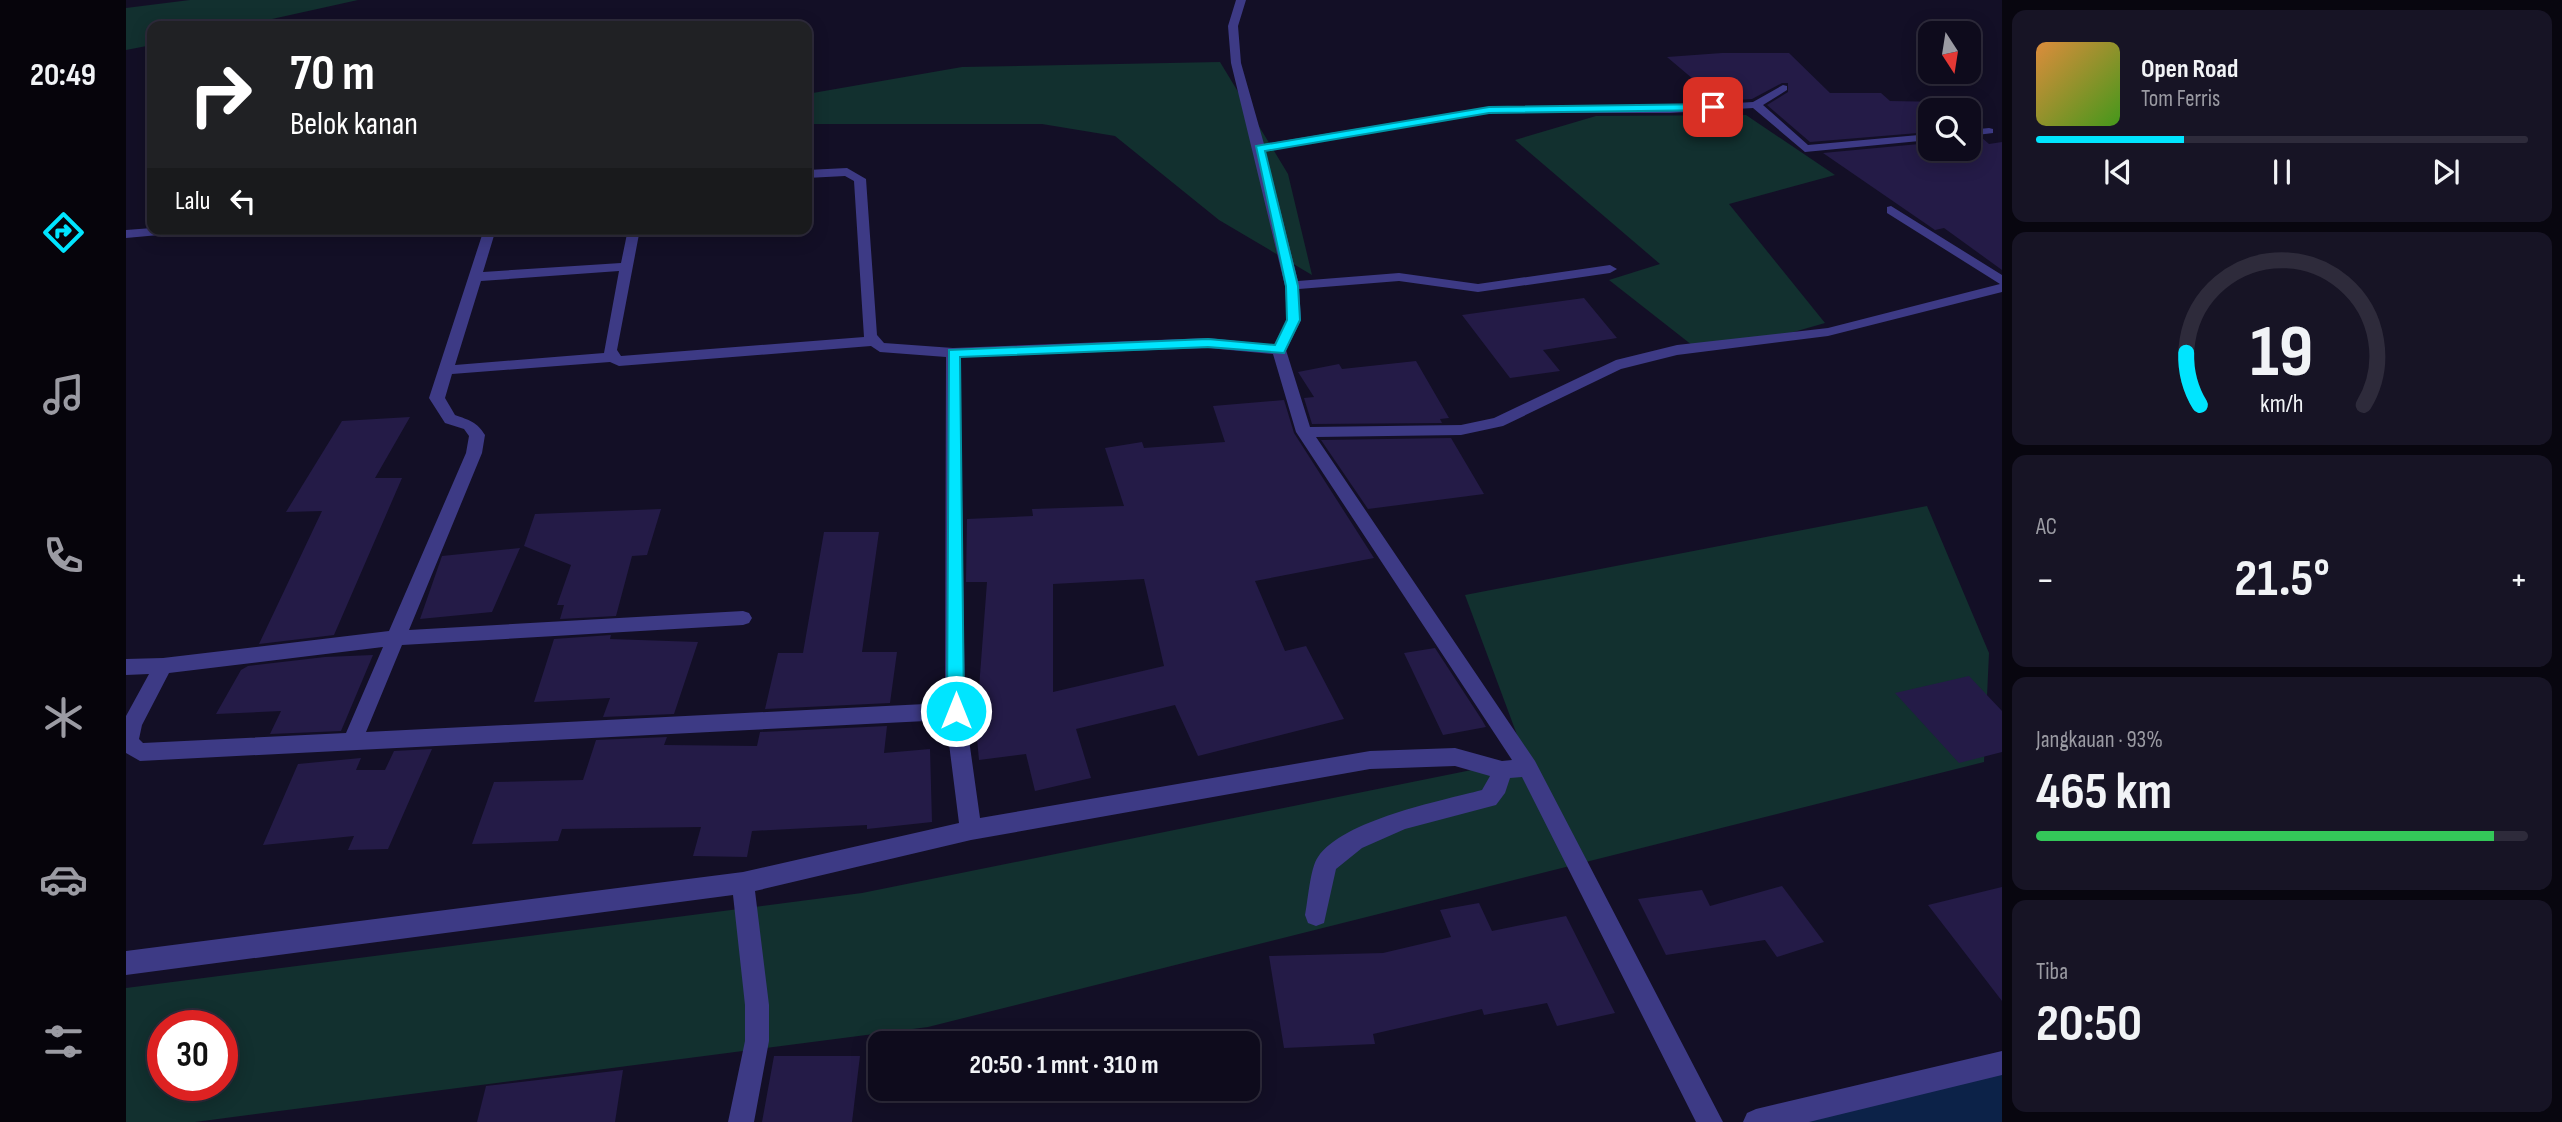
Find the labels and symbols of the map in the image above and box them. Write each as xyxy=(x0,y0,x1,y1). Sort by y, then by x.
north arrow xyxy=(1918,21,1981,84)
pin xyxy=(1683,77,1743,137)
position arrow xyxy=(919,674,993,748)
speed limit sign: 30 xyxy=(147,1010,238,1101)

